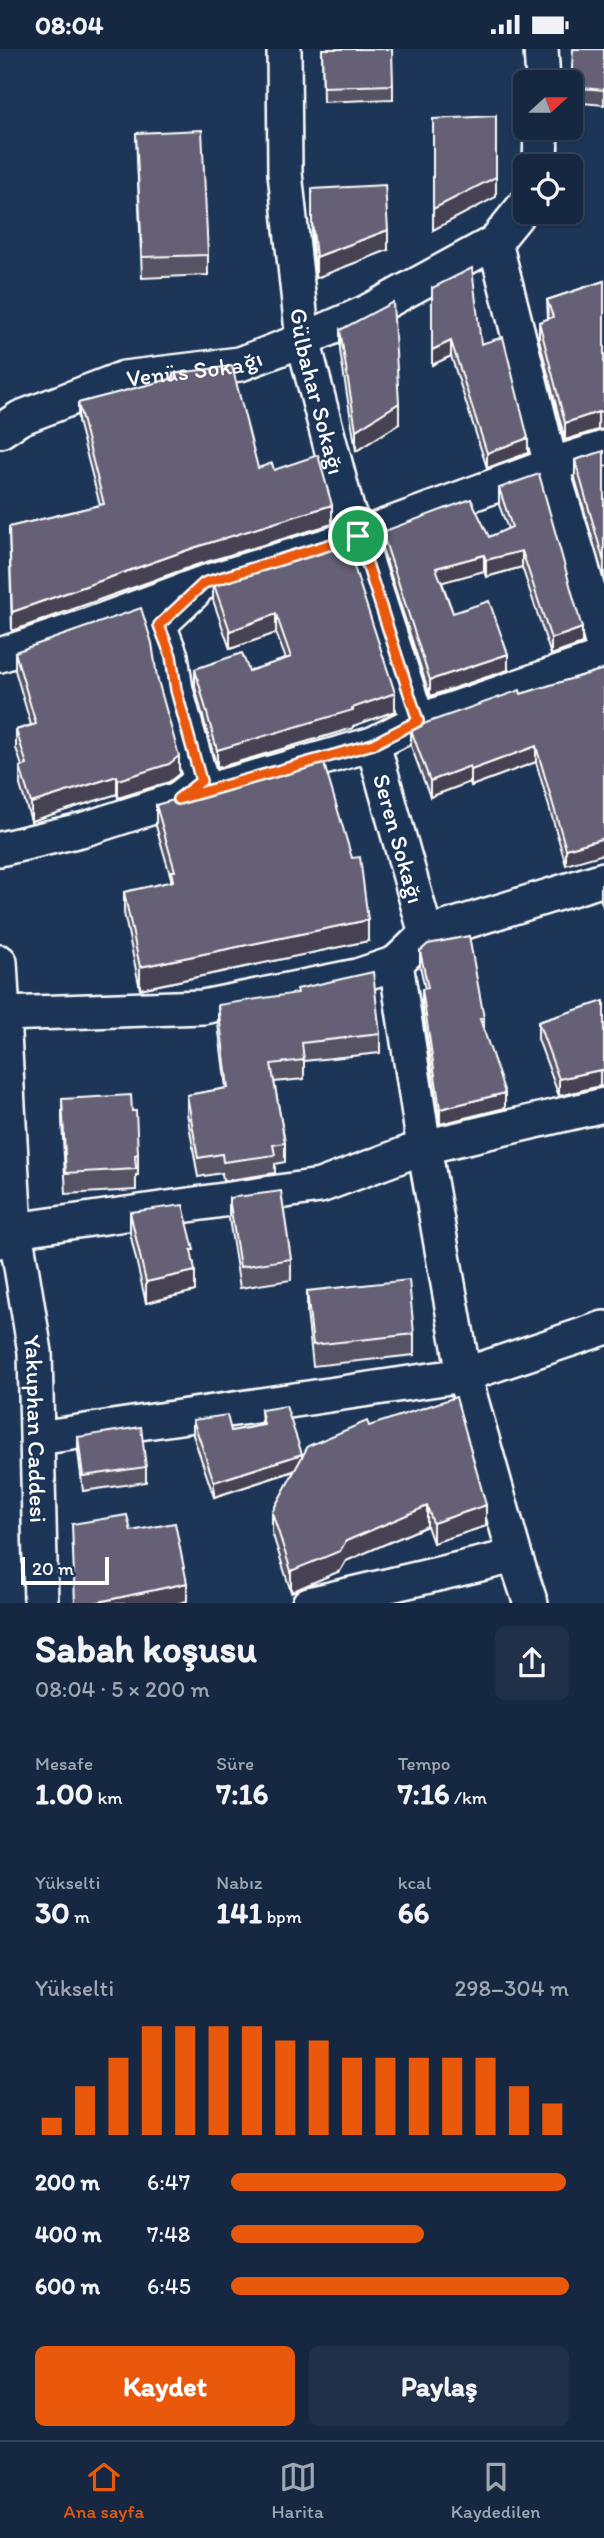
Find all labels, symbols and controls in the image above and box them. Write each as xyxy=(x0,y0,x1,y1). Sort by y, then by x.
text: 08:04 xyxy=(35,9,103,41)
north arrow xyxy=(513,70,583,140)
map controls xyxy=(513,70,583,224)
button: locate xyxy=(513,154,583,224)
street label: Gülbahar Sokağı xyxy=(285,307,352,477)
street label: Venüs Sokağı xyxy=(125,343,266,392)
pin xyxy=(328,506,388,566)
icon: arrive xyxy=(339,517,377,555)
street label: Seren Sokağı xyxy=(367,770,431,906)
street label: Yakuphan Caddesi xyxy=(18,1333,54,1523)
scale bar xyxy=(21,1555,108,1586)
text: 20 m xyxy=(32,1557,74,1580)
text: Sabah koşusu xyxy=(35,1626,257,1672)
button: share xyxy=(495,1626,569,1700)
text: 08:04 · 5 × 200 m xyxy=(35,1675,210,1703)
text: Mesafe xyxy=(35,1752,93,1775)
text: Süre xyxy=(216,1752,254,1775)
text: Tempo xyxy=(398,1752,451,1775)
text: 1.00 xyxy=(35,1775,93,1812)
text: 7:16 xyxy=(216,1775,268,1812)
text: 7:16 xyxy=(398,1775,450,1812)
text: km xyxy=(93,1786,123,1809)
text: /km xyxy=(450,1786,487,1809)
text: Yükselti xyxy=(35,1871,100,1894)
text: Nabız xyxy=(216,1871,263,1894)
text: kcal xyxy=(398,1871,431,1894)
text: 30 xyxy=(35,1894,70,1931)
text: 141 xyxy=(216,1894,262,1931)
text: 66 xyxy=(398,1894,429,1931)
text: m xyxy=(70,1905,90,1928)
text: bpm xyxy=(262,1905,302,1928)
text: Yükselti xyxy=(35,1974,114,2002)
text: 298–304 m xyxy=(454,1974,569,2002)
text: 200 m xyxy=(35,2168,100,2196)
text: 6:47 xyxy=(147,2168,190,2196)
text: 400 m xyxy=(35,2220,102,2248)
text: 7:48 xyxy=(147,2220,190,2248)
text: 600 m xyxy=(35,2272,100,2300)
text: 6:45 xyxy=(147,2272,191,2300)
button: Kaydet xyxy=(35,2346,295,2426)
button: Paylaş xyxy=(309,2346,569,2426)
tab: Ana sayfa xyxy=(63,2458,144,2523)
tab: Harita xyxy=(271,2458,324,2523)
tab: Kaydedilen xyxy=(451,2458,541,2523)

